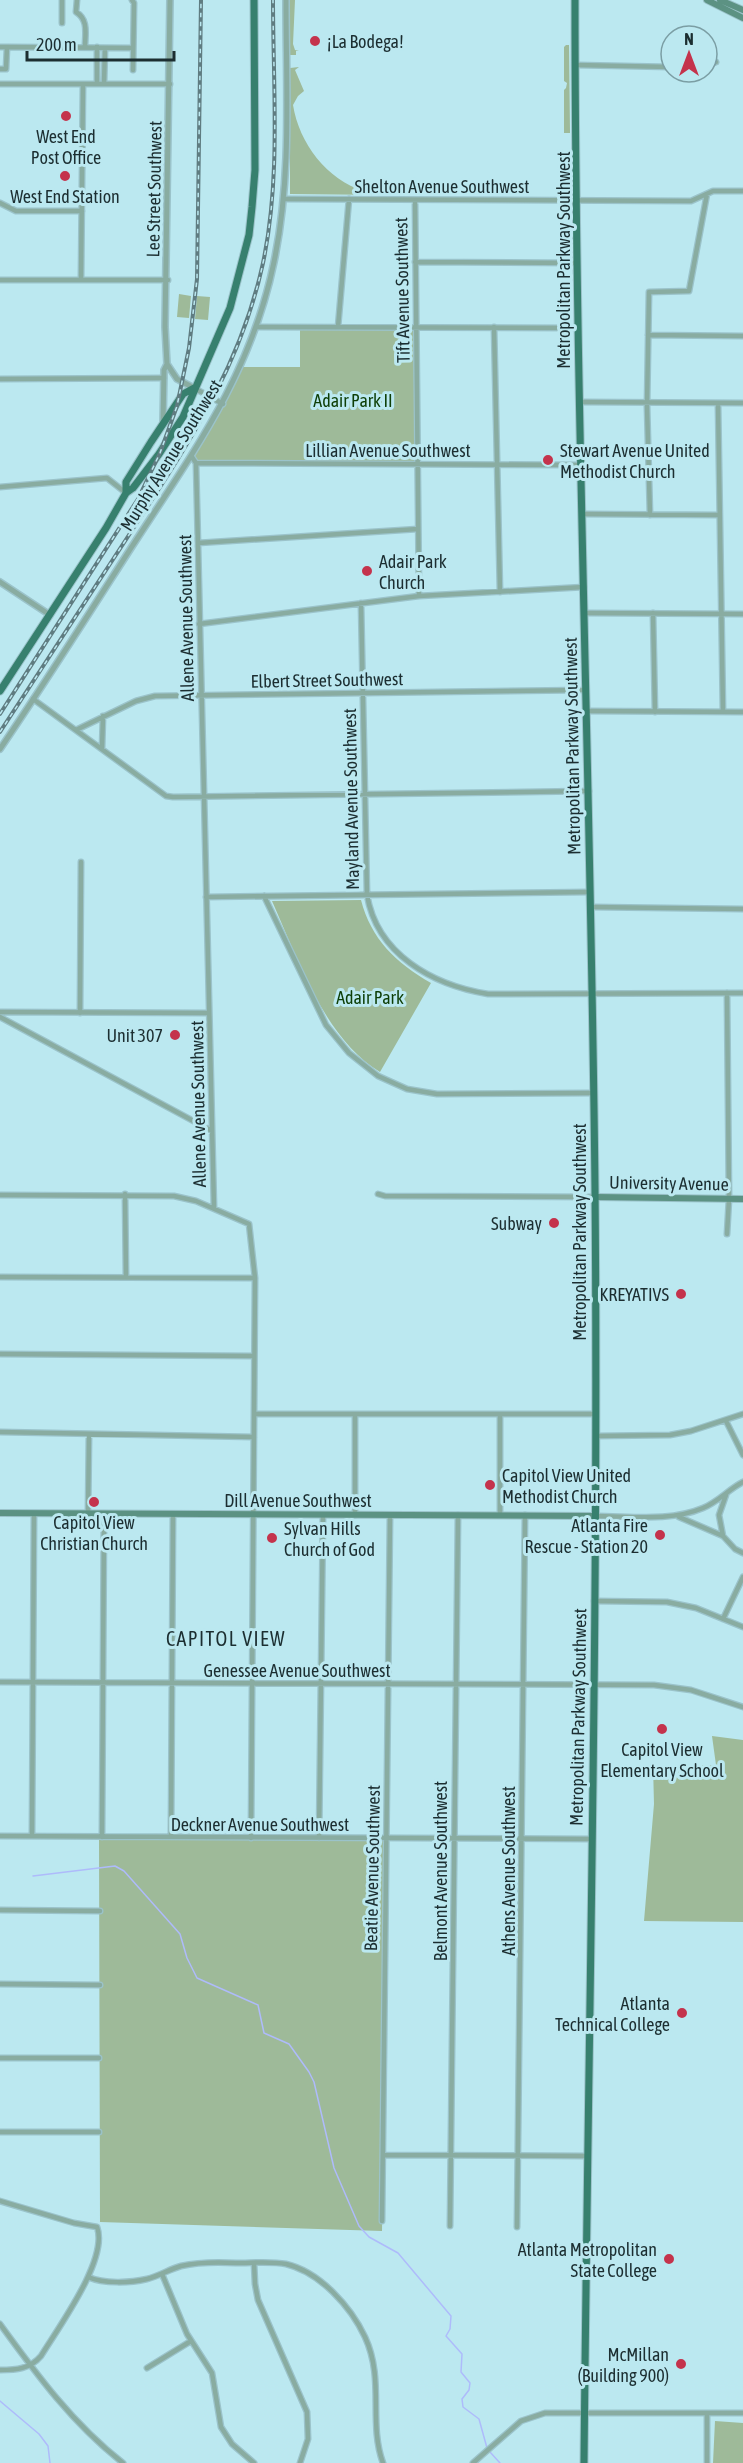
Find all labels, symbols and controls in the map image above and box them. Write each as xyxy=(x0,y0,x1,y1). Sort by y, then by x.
scale bar xyxy=(27,24,174,62)
north arrow xyxy=(659,24,719,84)
text: N xyxy=(684,30,694,48)
place label: ¡La Bodega! xyxy=(327,31,404,52)
text: 200 m xyxy=(36,34,77,55)
marker: ¡La Bodega! xyxy=(308,34,322,48)
marker: West End Post Office xyxy=(59,109,73,123)
street label: Lee Street Southwest xyxy=(142,121,166,257)
place label: West End Post Office xyxy=(31,126,101,168)
street label: Metropolitan Parkway Southwest xyxy=(553,151,574,369)
marker: West End Station xyxy=(58,169,72,183)
street label: Shelton Avenue Southwest xyxy=(354,176,530,197)
place label: West End Station xyxy=(10,186,120,207)
street label: Tift Avenue Southwest xyxy=(390,217,414,363)
street label: Murphy Avenue Southwest xyxy=(116,375,226,535)
park label: Adair Park II xyxy=(313,390,393,411)
street label: Lillian Avenue Southwest xyxy=(305,440,471,461)
place label: Stewart Avenue United Methodist Church xyxy=(560,440,710,482)
marker: Stewart Avenue United Methodist Church xyxy=(541,453,555,467)
street label: Allene Avenue Southwest xyxy=(174,534,198,702)
place label: Adair Park Church xyxy=(379,551,447,593)
marker: Adair Park Church xyxy=(360,564,374,578)
street label: Metropolitan Parkway Southwest xyxy=(560,637,584,855)
street label: Elbert Street Southwest xyxy=(250,668,404,692)
street label: Mayland Avenue Southwest xyxy=(339,708,363,890)
park label: Adair Park xyxy=(336,987,404,1008)
street label: Allene Avenue Southwest xyxy=(186,1020,210,1188)
place label: Unit 307 xyxy=(106,1025,163,1046)
marker: Unit 307 xyxy=(168,1028,182,1042)
street label: Metropolitan Parkway Southwest xyxy=(569,1123,590,1341)
street label: University Avenue xyxy=(609,1171,729,1195)
place label: Subway xyxy=(491,1213,542,1234)
marker: Subway xyxy=(547,1216,561,1230)
place label: KREYATIVS xyxy=(599,1284,669,1305)
marker: KREYATIVS xyxy=(674,1287,688,1301)
place label: Capitol View United Methodist Church xyxy=(502,1465,631,1507)
marker: Capitol View United Methodist Church xyxy=(483,1478,497,1492)
street label: Dill Avenue Southwest xyxy=(224,1490,372,1511)
marker: Capitol View Christian Church xyxy=(87,1495,101,1509)
place label: Capitol View Christian Church xyxy=(40,1512,148,1554)
place label: Atlanta Fire Rescue - Station 20 xyxy=(525,1515,648,1557)
place label: Sylvan Hills Church of God xyxy=(284,1518,375,1560)
marker: Atlanta Fire Rescue - Station 20 xyxy=(653,1528,667,1542)
marker: Sylvan Hills Church of God xyxy=(265,1531,279,1545)
street label: Metropolitan Parkway Southwest xyxy=(566,1608,590,1826)
district label: CAPITOL VIEW xyxy=(166,1627,286,1650)
street label: Genessee Avenue Southwest xyxy=(203,1660,391,1681)
marker: Capitol View Elementary School xyxy=(655,1722,669,1736)
place label: Capitol View Elementary School xyxy=(600,1739,724,1781)
street label: Belmont Avenue Southwest xyxy=(430,1781,451,1961)
street label: Beatie Avenue Southwest xyxy=(360,1785,384,1951)
street label: Athens Avenue Southwest xyxy=(498,1786,519,1956)
street label: Deckner Avenue Southwest xyxy=(171,1814,349,1835)
place label: Atlanta Technical College xyxy=(555,1993,670,2035)
marker: Atlanta Technical College xyxy=(675,2006,689,2020)
place label: Atlanta Metropolitan State College xyxy=(518,2239,657,2281)
marker: Atlanta Metropolitan State College xyxy=(662,2252,676,2266)
place label: McMillan (Building 900) xyxy=(577,2344,669,2386)
marker: McMillan (Building 900) xyxy=(674,2357,688,2371)

